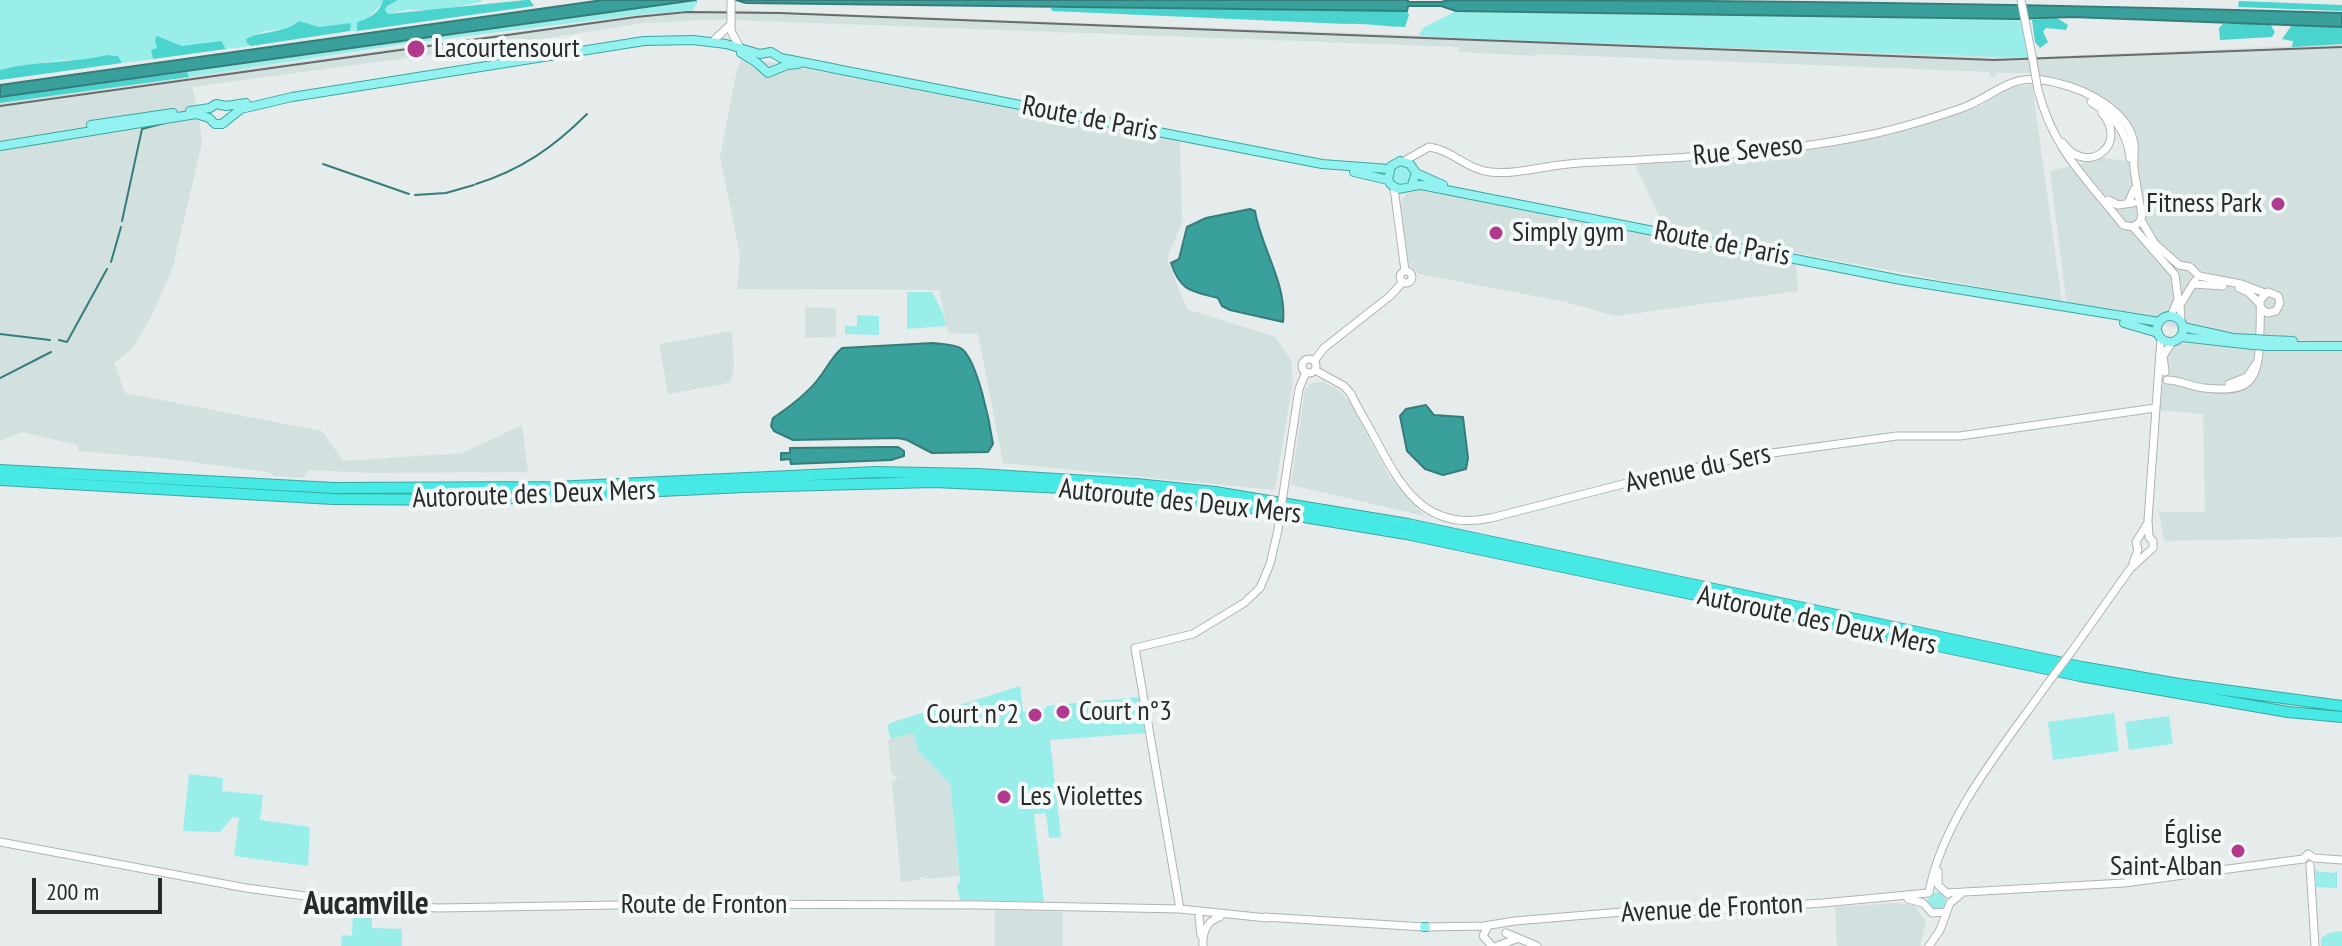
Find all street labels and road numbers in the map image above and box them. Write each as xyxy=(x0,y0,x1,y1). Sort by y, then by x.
street label: Route de Paris xyxy=(1019,89,1161,149)
street label: Rue Seveso xyxy=(1691,129,1805,173)
street label: Route de Paris xyxy=(1651,214,1793,274)
street label: Avenue du Sers xyxy=(1622,437,1774,501)
street label: Autoroute des Deux Mers xyxy=(1057,473,1303,531)
street label: Autoroute des Deux Mers xyxy=(412,474,656,516)
street label: Autoroute des Deux Mers xyxy=(1694,579,1940,663)
street label: Avenue de Fronton xyxy=(1620,887,1804,931)
street label: Route de Fronton xyxy=(621,888,787,922)

